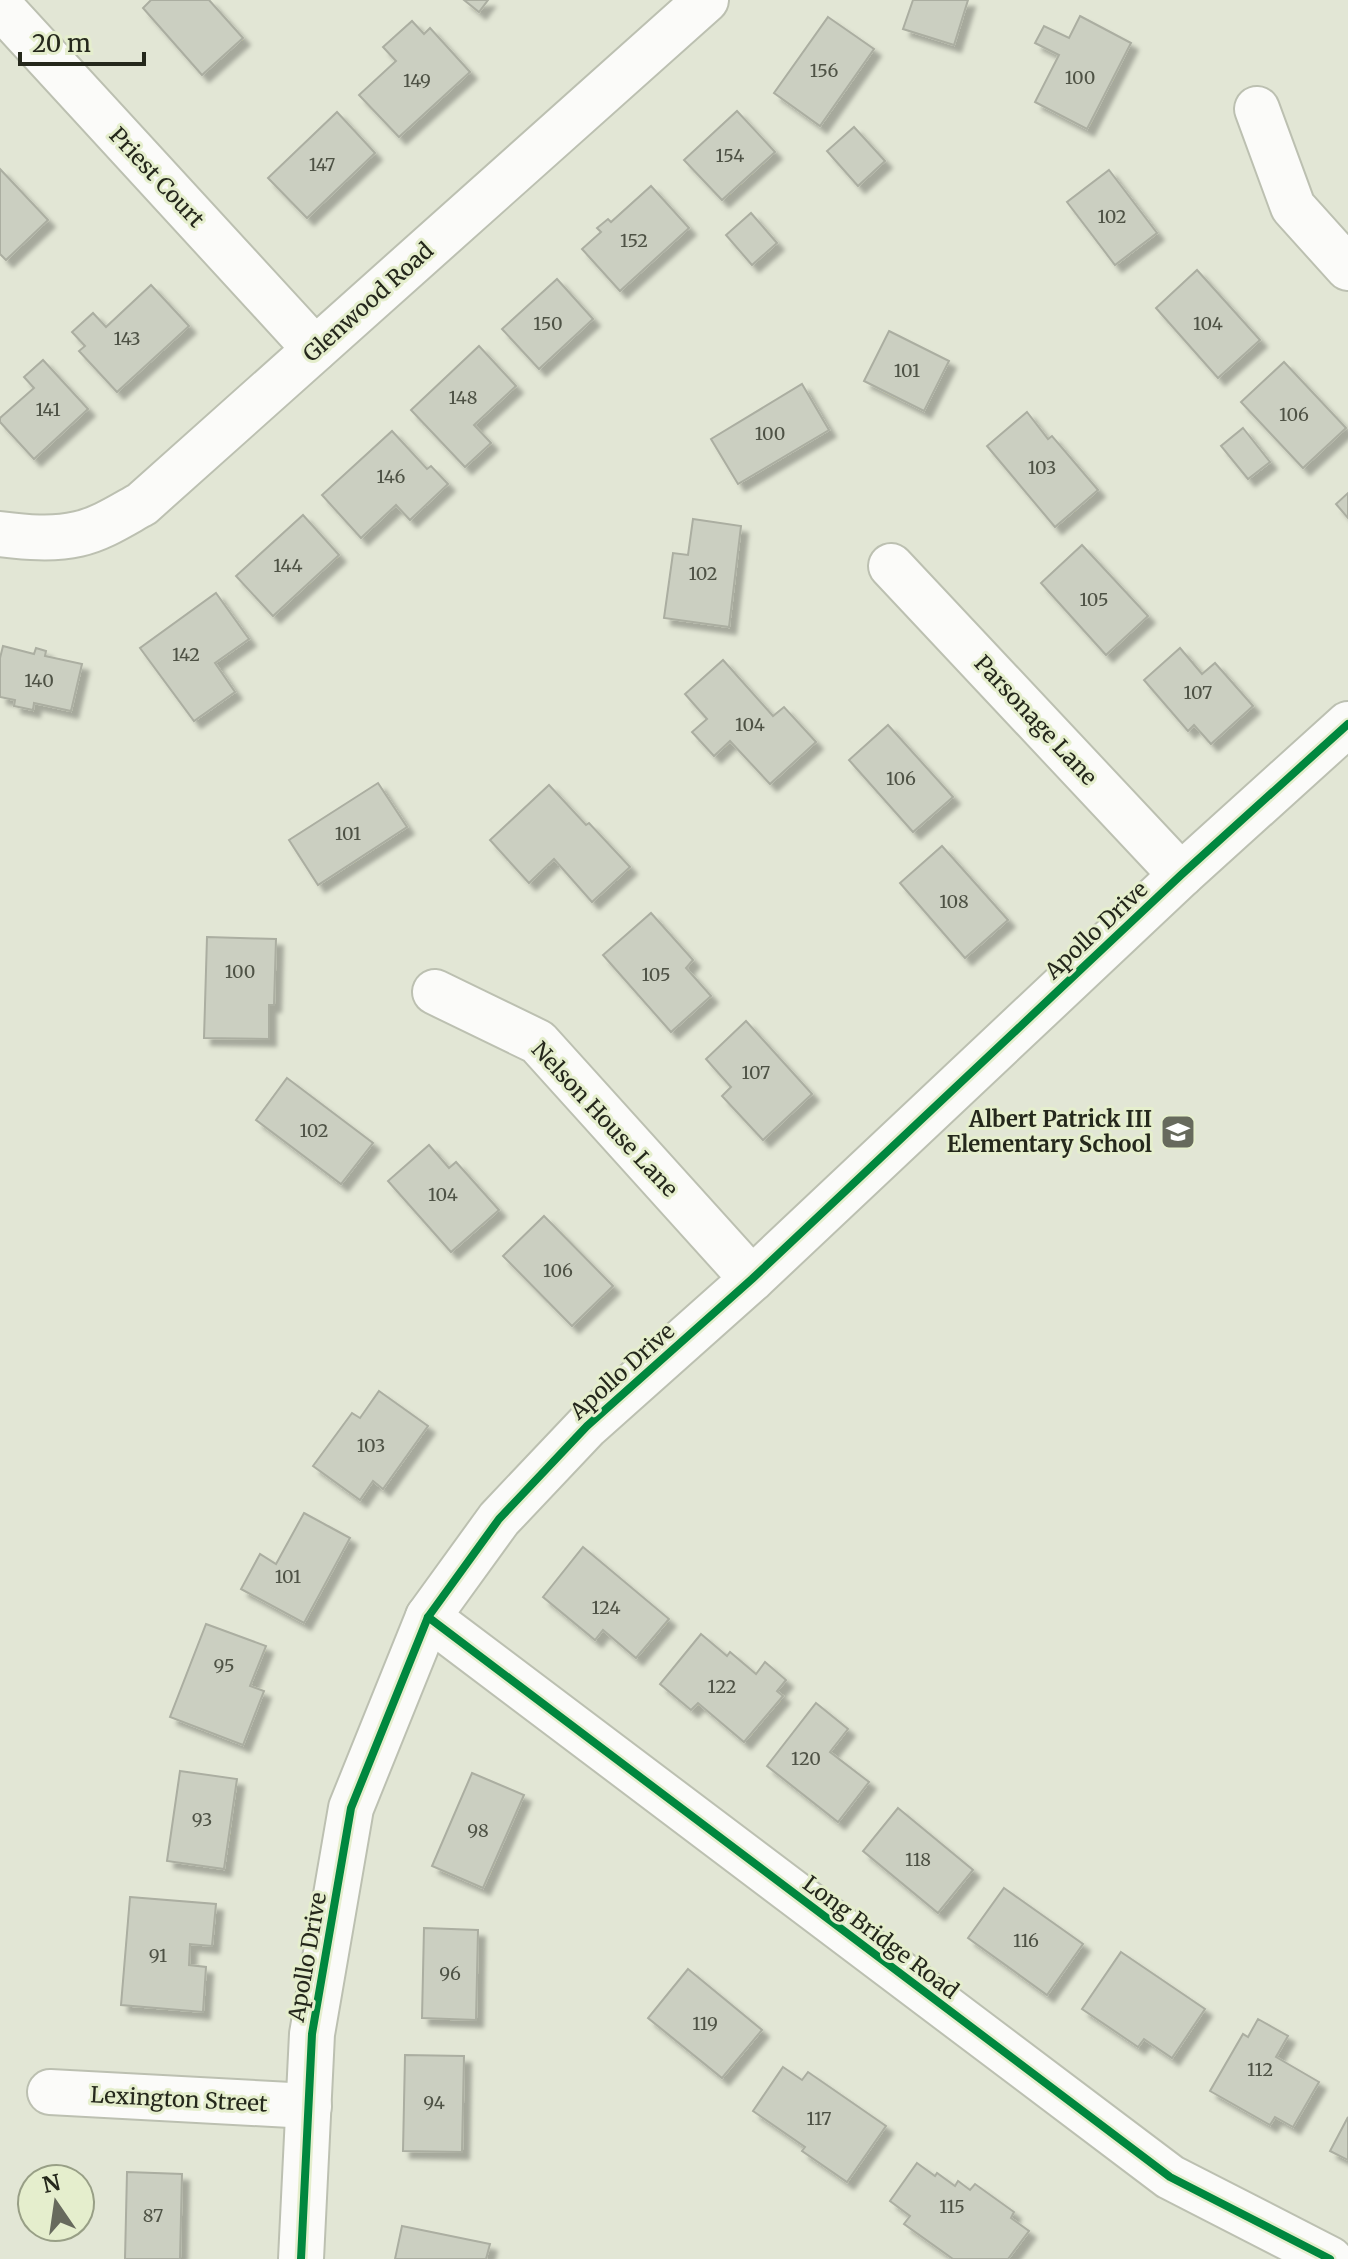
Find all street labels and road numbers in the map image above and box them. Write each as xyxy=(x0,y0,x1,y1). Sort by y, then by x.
street label: Priest Court xyxy=(104,121,211,233)
street label: Glenwood Road xyxy=(297,236,439,368)
street label: Parsonage Lane xyxy=(969,649,1103,791)
street label: Apollo Drive xyxy=(1038,875,1153,985)
street label: Nelson House Lane xyxy=(526,1036,684,1202)
street label: Apollo Drive xyxy=(563,1317,680,1426)
street label: Long Bridge Road xyxy=(798,1869,964,2005)
street label: Apollo Drive xyxy=(282,1890,332,2025)
street label: Lexington Street xyxy=(90,2080,269,2118)

